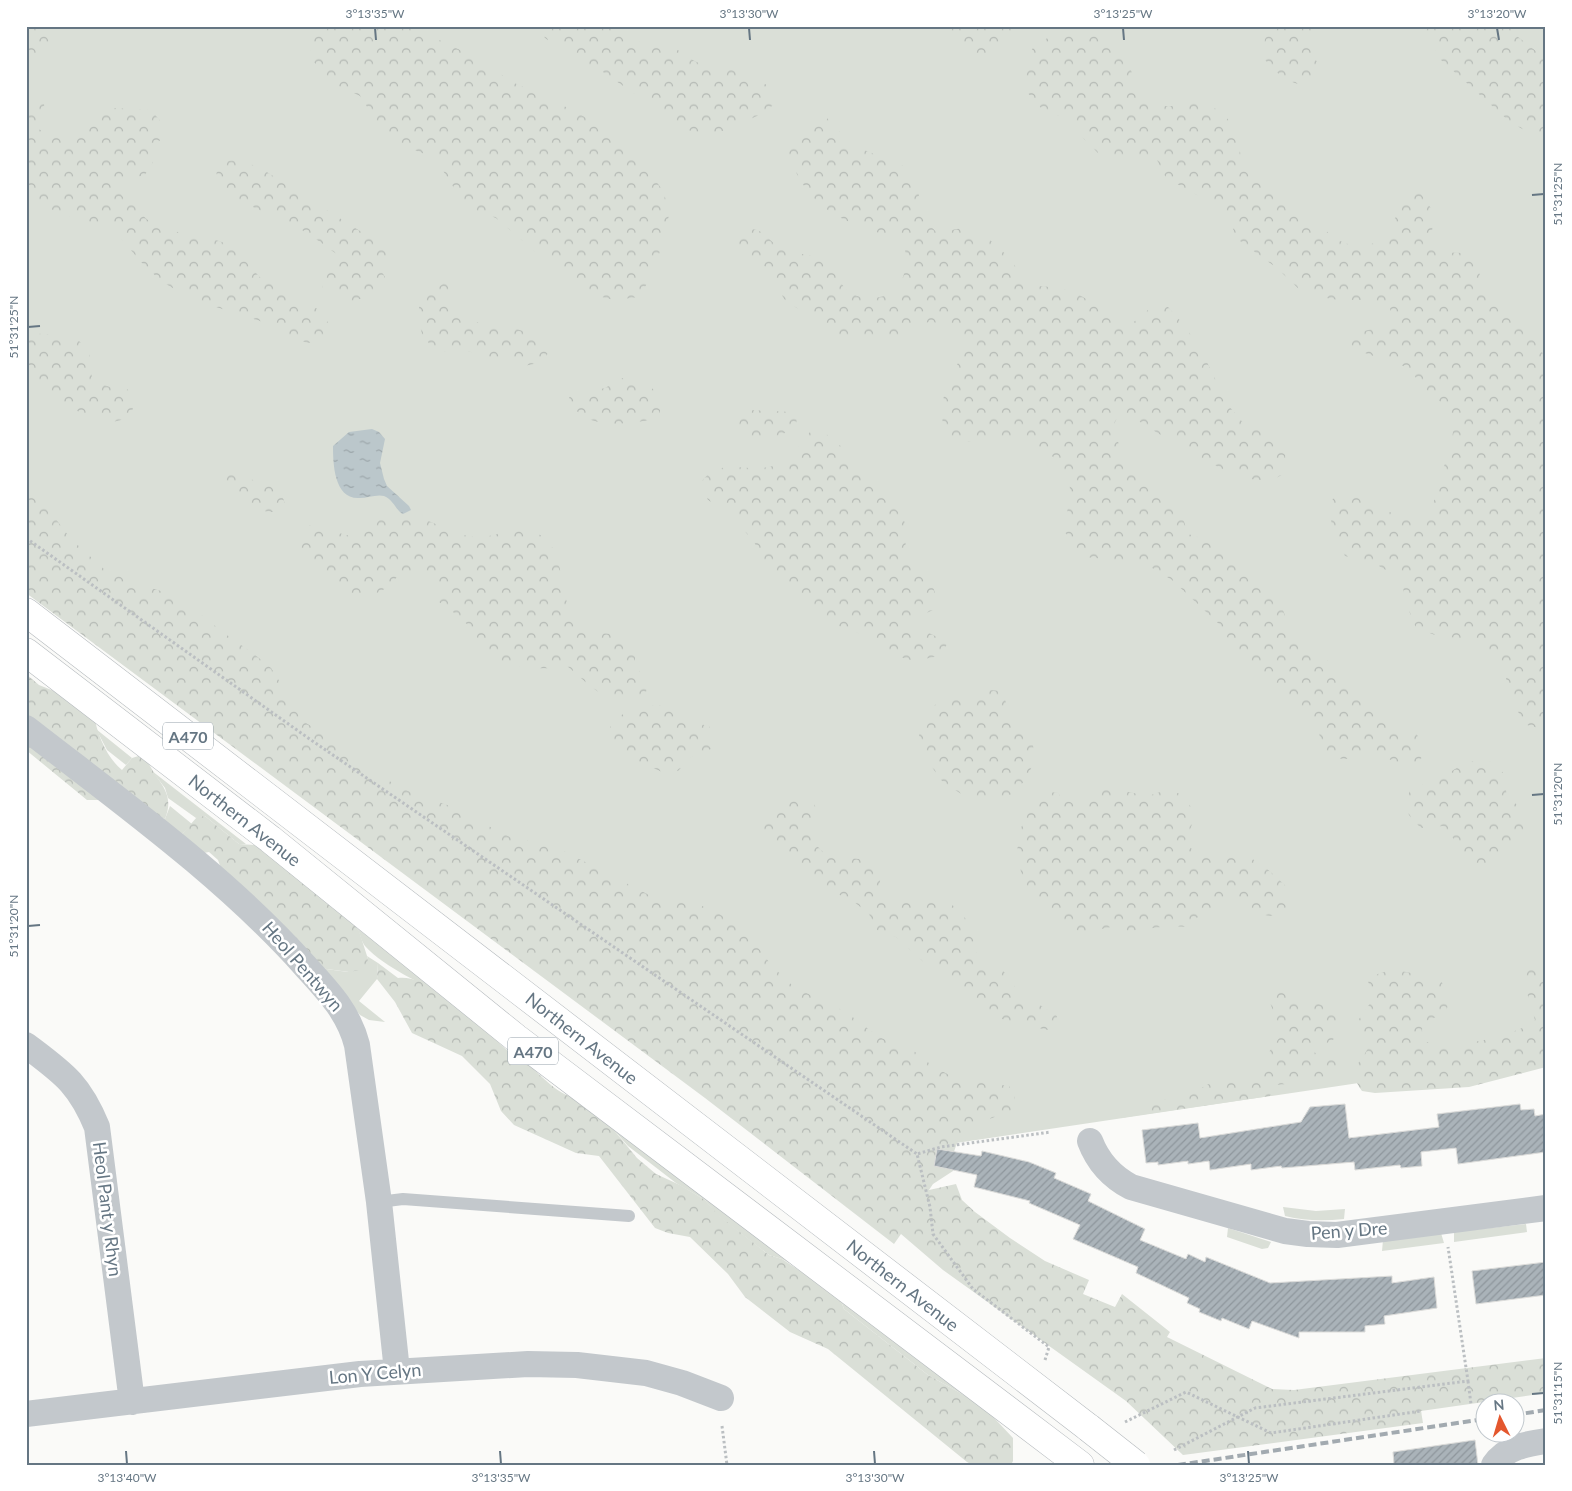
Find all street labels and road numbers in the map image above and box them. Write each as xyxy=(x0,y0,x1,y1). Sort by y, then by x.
road number: A470 xyxy=(163,722,213,749)
street label: Northern Avenue xyxy=(184,769,306,871)
street label: Heol Pentwyn xyxy=(258,917,348,1015)
street label: Northern Avenue xyxy=(521,987,643,1089)
road number: A470 xyxy=(508,1038,558,1064)
street label: Heol Pant y Rhyn xyxy=(89,1140,127,1278)
street label: Pen y Dre xyxy=(1310,1216,1388,1244)
street label: Northern Avenue xyxy=(842,1234,964,1336)
street label: Lon Y Celyn xyxy=(328,1358,422,1388)

